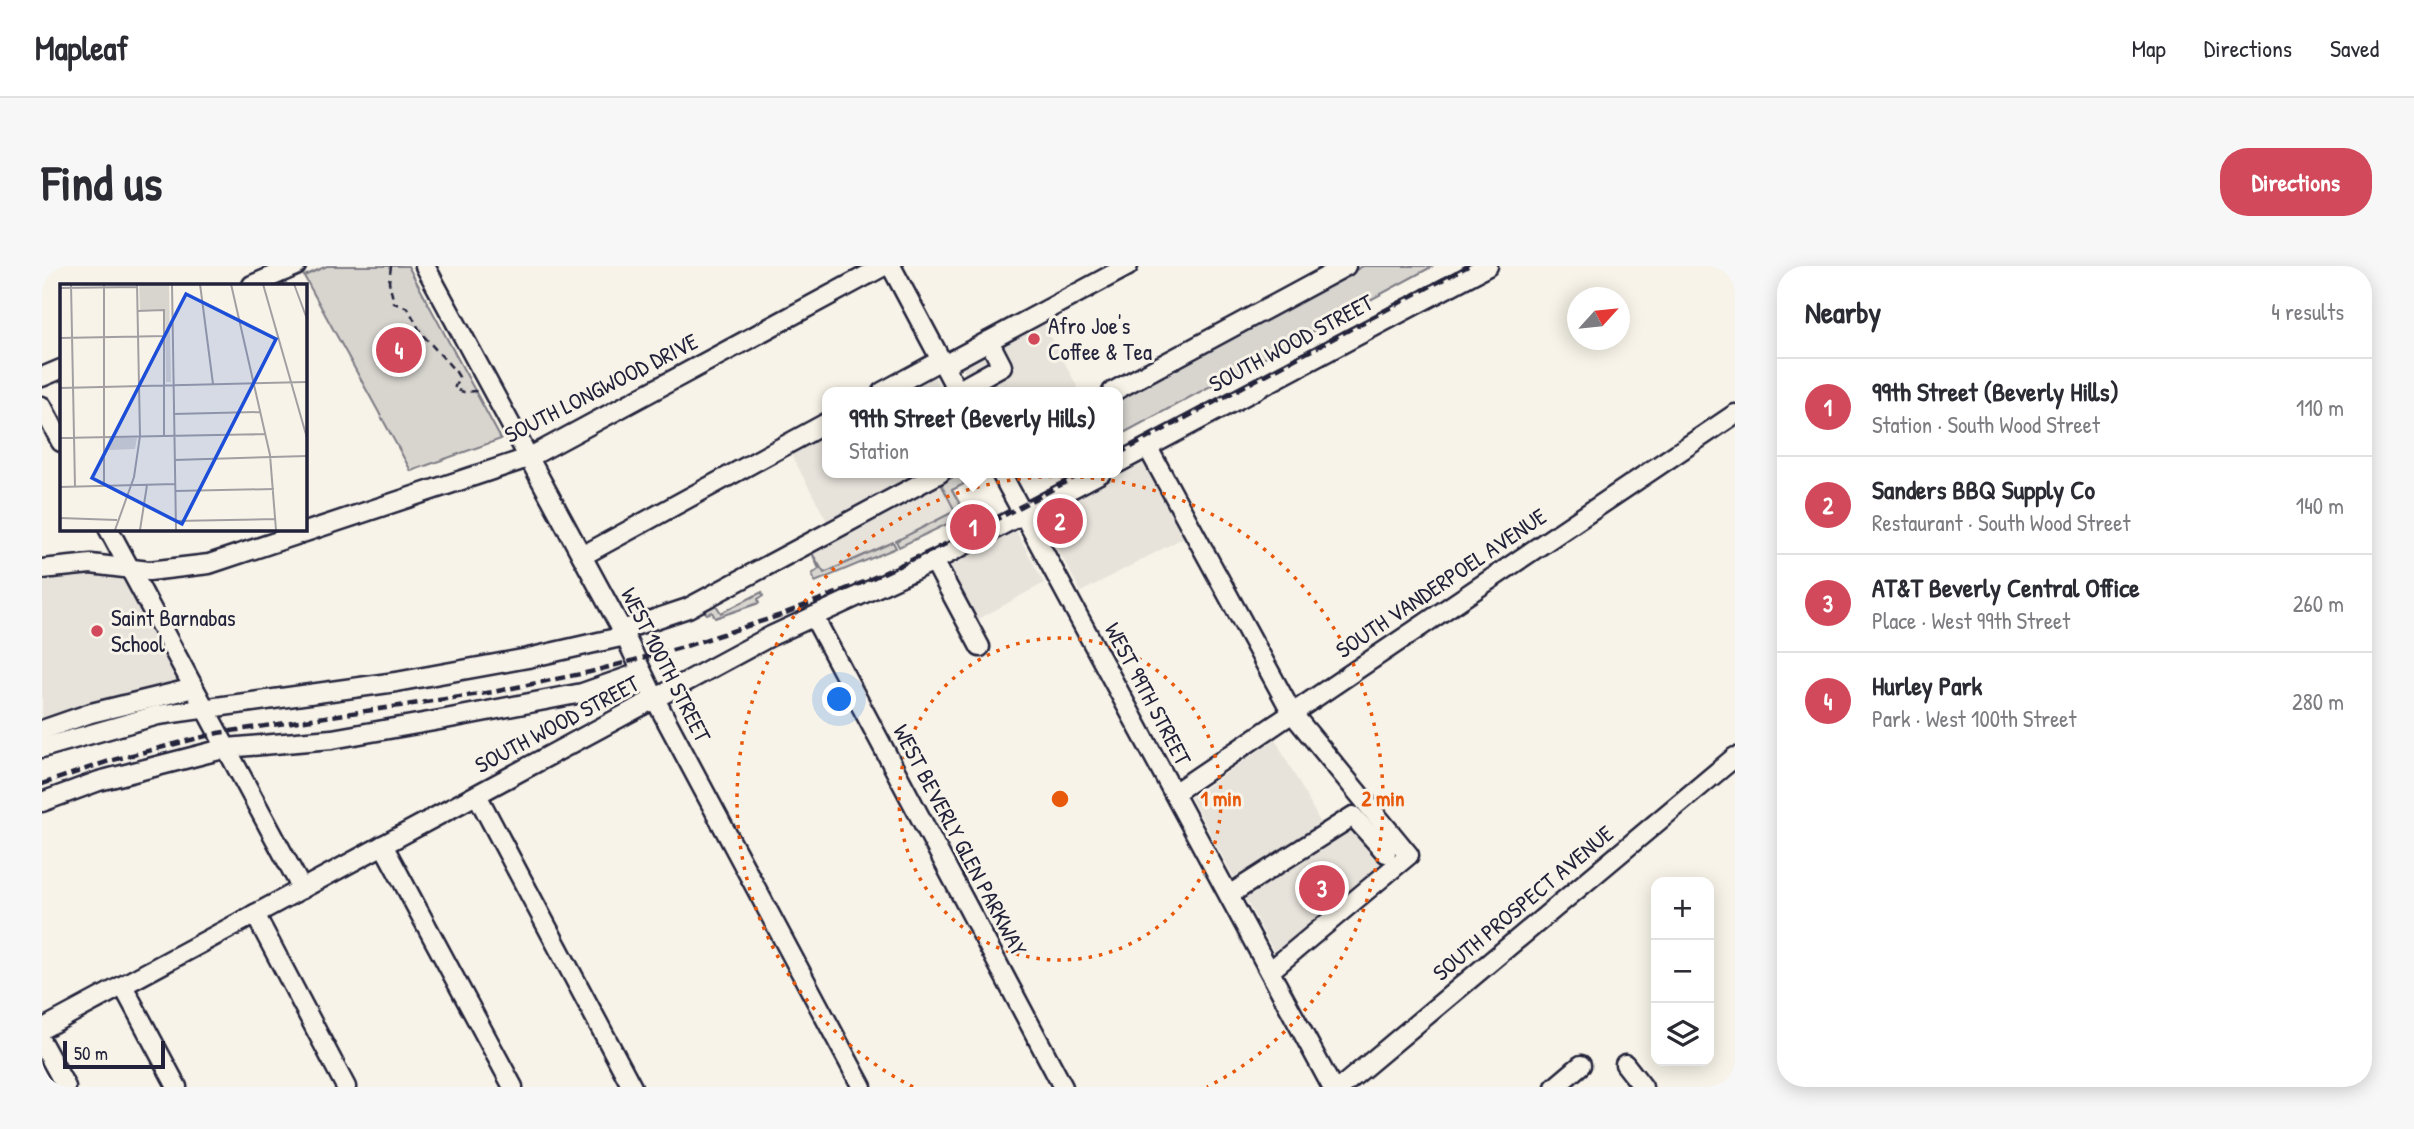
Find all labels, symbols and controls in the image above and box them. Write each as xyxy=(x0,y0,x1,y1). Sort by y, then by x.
text: Mapleaf xyxy=(35,26,128,70)
text: Map xyxy=(2132,32,2166,64)
text: Directions xyxy=(2204,32,2292,64)
text: Saved xyxy=(2330,32,2379,64)
button: Directions xyxy=(2220,148,2372,216)
text: Find us xyxy=(42,149,162,215)
inset map xyxy=(60,284,306,530)
street label: SOUTH WOOD STREET xyxy=(1203,286,1378,399)
north arrow xyxy=(1567,287,1630,350)
text: Nearby xyxy=(1805,292,1881,332)
text: 4 results xyxy=(2271,296,2344,327)
place label: Afro Joe's Coffee & Tea xyxy=(1048,310,1152,367)
pin: 4 xyxy=(376,324,422,376)
street label: SOUTH LONGWOOD DRIVE xyxy=(499,325,703,450)
marker: Afro Joe's Coffee & Tea xyxy=(1026,331,1042,347)
text: 99th Street (Beverly Hills) xyxy=(1872,374,2119,409)
popup xyxy=(822,387,1123,478)
text: 1 xyxy=(1824,392,1832,423)
text: 110 m xyxy=(2296,392,2344,423)
text: 99th Street (Beverly Hills) xyxy=(849,400,1096,435)
text: Station · South Wood Street xyxy=(1872,409,2100,440)
text: Station xyxy=(849,435,909,466)
text: Sanders BBQ Supply Co xyxy=(1872,472,2095,507)
text: 2 xyxy=(1823,490,1833,521)
text: 140 m xyxy=(2296,490,2344,521)
pin: 2 xyxy=(1037,495,1083,547)
street label: SOUTH VANDERPOEL AVENUE xyxy=(1329,500,1552,665)
pin: 1 xyxy=(950,501,996,553)
text: Restaurant · South Wood Street xyxy=(1872,507,2130,538)
text: AT&T Beverly Central Office xyxy=(1872,570,2140,605)
street label: WEST 100TH STREET xyxy=(614,582,719,748)
text: 3 xyxy=(1823,588,1833,619)
text: 260 m xyxy=(2293,588,2344,619)
place label: Saint Barnabas School xyxy=(111,602,236,659)
text: Place · West 99th Street xyxy=(1872,605,2070,636)
street label: WEST 99TH STREET xyxy=(1098,617,1199,771)
marker: Saint Barnabas School xyxy=(89,623,105,639)
street label: SOUTH WOOD STREET xyxy=(469,667,644,780)
text: Hurley Park xyxy=(1872,668,1982,703)
your location xyxy=(822,682,856,716)
text: 4 xyxy=(1824,686,1832,717)
text: 280 m xyxy=(2292,686,2344,717)
text: Park · West 100th Street xyxy=(1872,703,2076,734)
street label: WEST BEVERLY GLEN PARKWAY xyxy=(886,719,1035,961)
text: 1 min xyxy=(1201,784,1241,813)
text: 2 min xyxy=(1361,784,1405,813)
centre of rings xyxy=(1048,787,1072,811)
street label: SOUTH PROSPECT AVENUE xyxy=(1426,818,1620,987)
pin: 3 xyxy=(1299,862,1345,914)
map controls xyxy=(1651,877,1714,1066)
button: + xyxy=(1651,877,1714,940)
button: − xyxy=(1651,940,1714,1003)
button: layers xyxy=(1651,1003,1714,1066)
scale bar xyxy=(63,1038,164,1070)
text: 50 m xyxy=(74,1040,108,1066)

